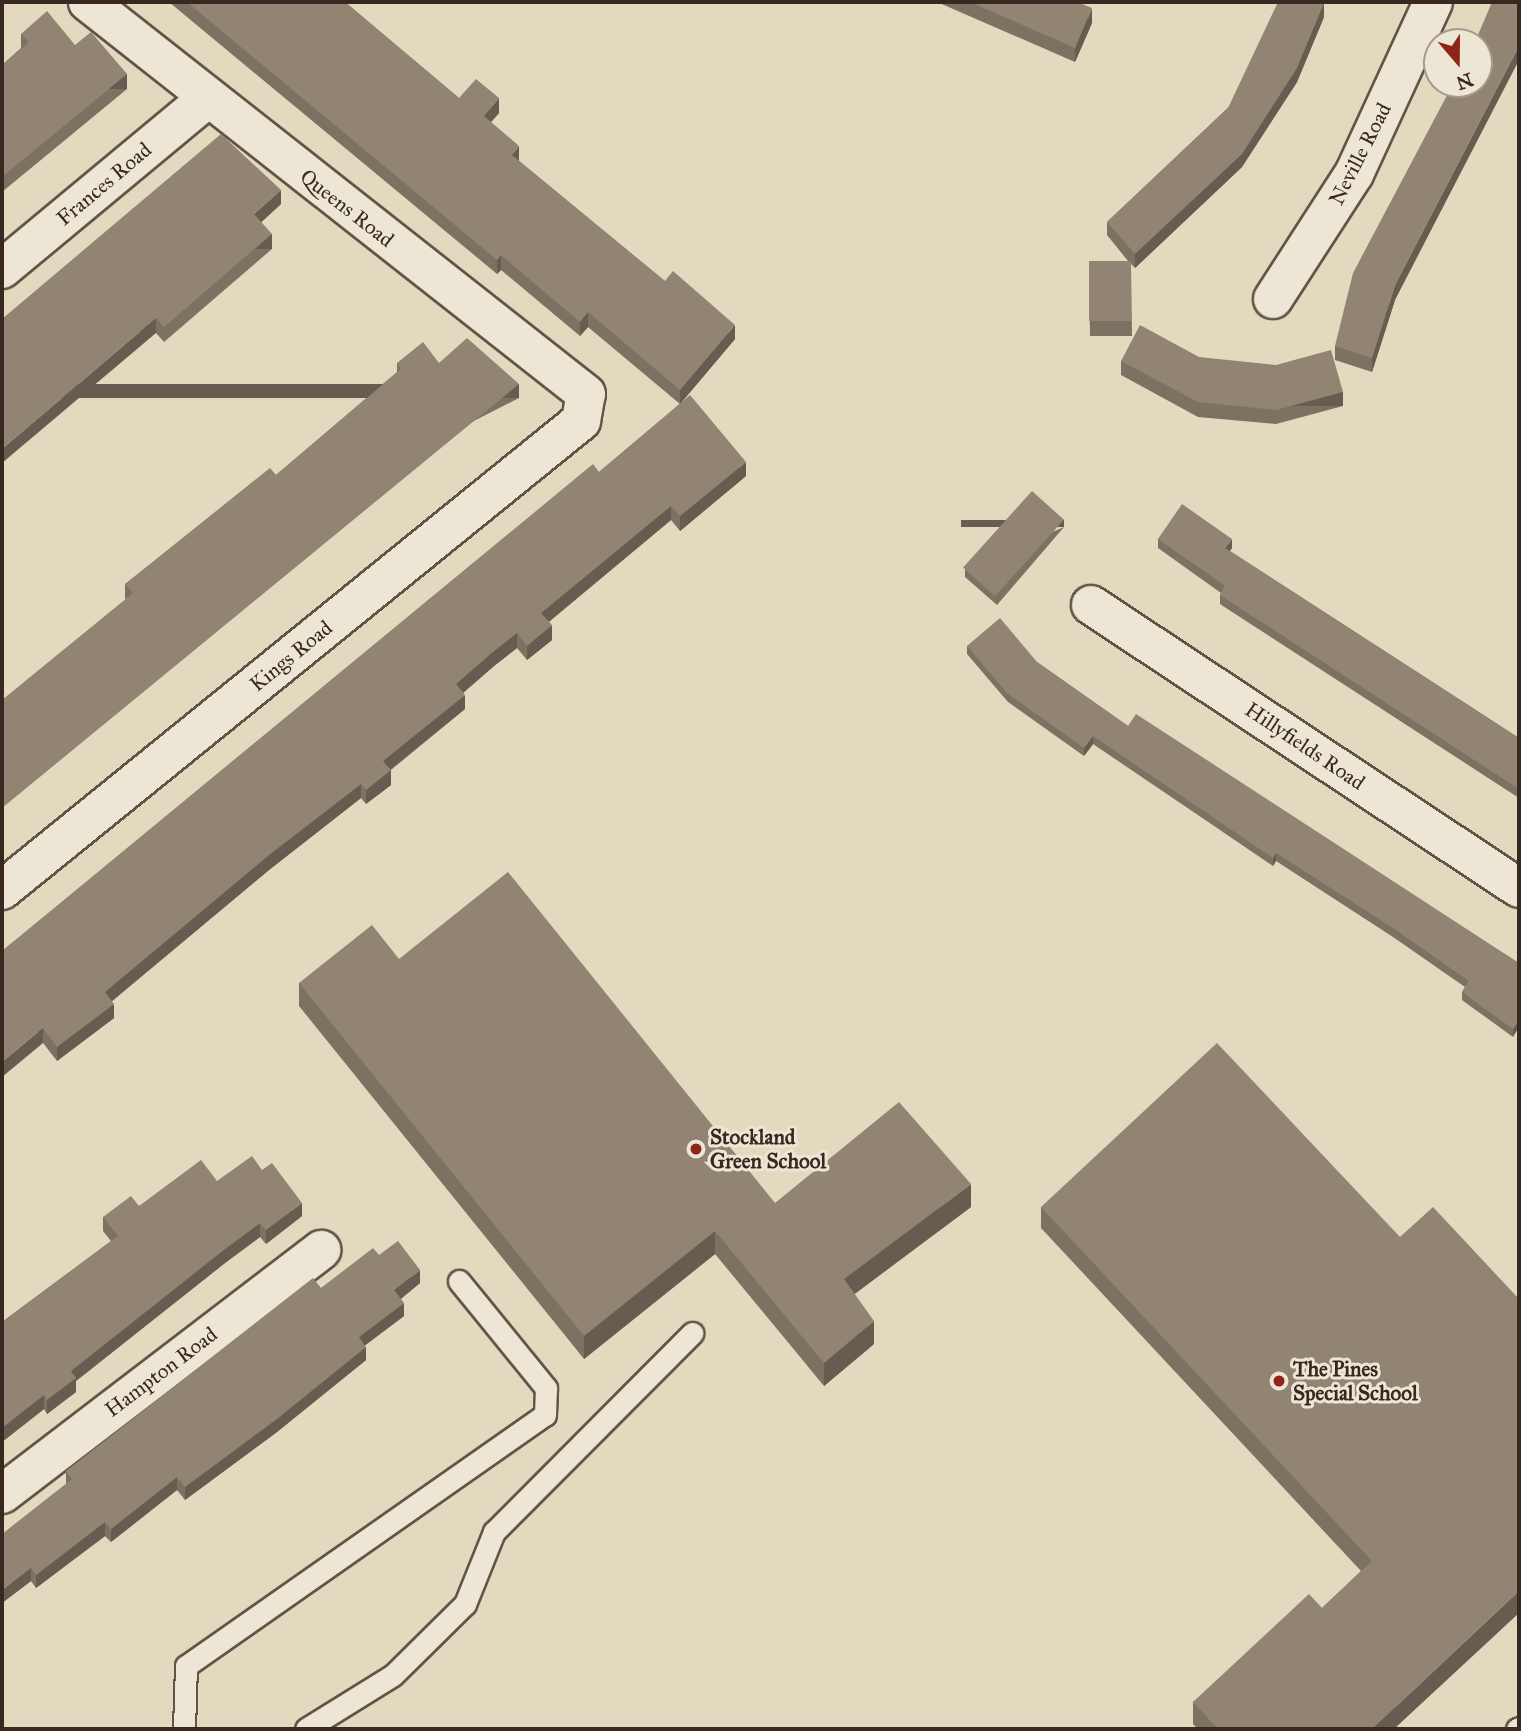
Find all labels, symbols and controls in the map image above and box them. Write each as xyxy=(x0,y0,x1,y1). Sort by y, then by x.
north arrow xyxy=(1423,28,1493,98)
text: N xyxy=(1453,68,1476,95)
street label: Neville Road xyxy=(1323,99,1397,209)
street label: Frances Road xyxy=(52,137,156,231)
street label: Queens Road xyxy=(295,164,399,252)
street label: Kings Road xyxy=(245,615,337,697)
street label: Hillyfields Road xyxy=(1240,697,1370,795)
place label: Stockland Green School xyxy=(710,1124,826,1174)
marker: Stockland Green School xyxy=(688,1141,704,1157)
street label: Hampton Road xyxy=(100,1322,222,1422)
place label: The Pines Special School xyxy=(1293,1356,1418,1406)
marker: The Pines Special School xyxy=(1271,1373,1287,1389)

